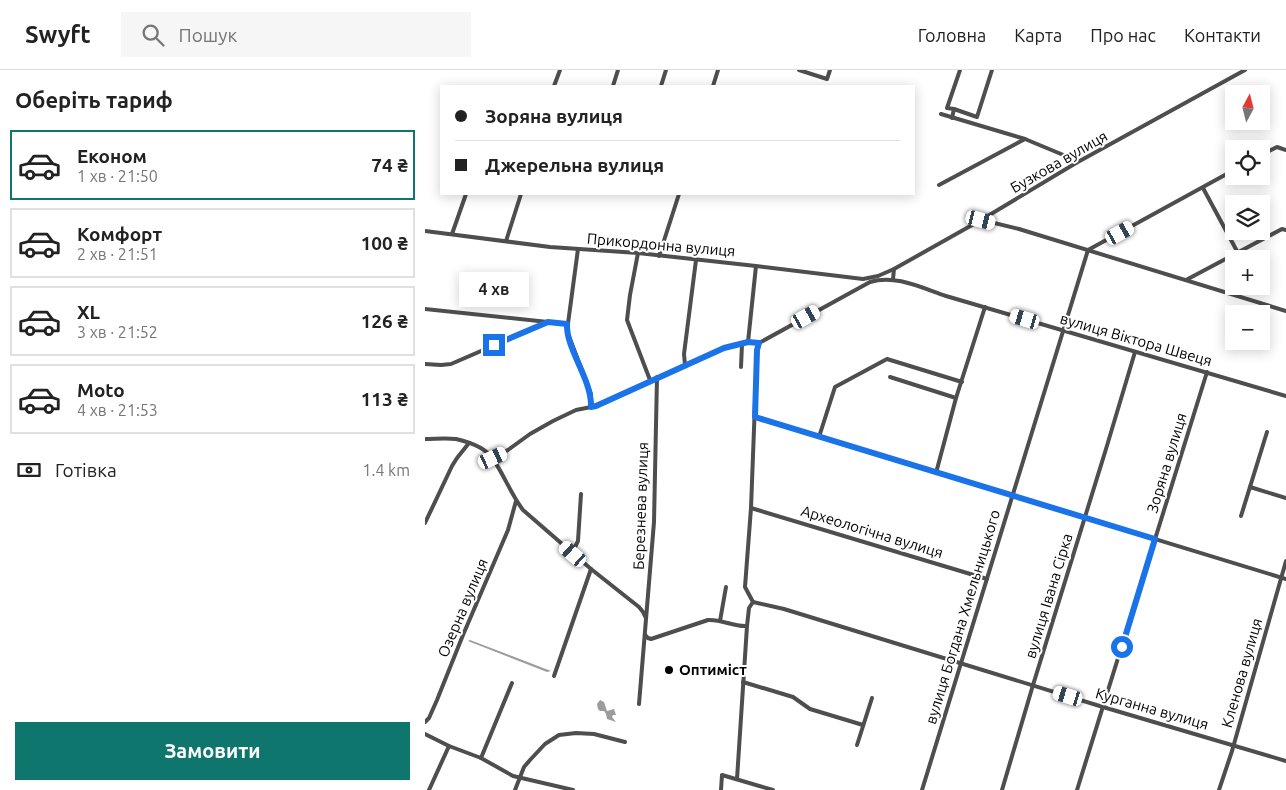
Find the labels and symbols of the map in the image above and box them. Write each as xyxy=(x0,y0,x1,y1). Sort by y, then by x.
north arrow xyxy=(1225,85,1270,130)
street label: Бузкова вулиця xyxy=(1007,127,1110,196)
car xyxy=(964,209,997,231)
car xyxy=(1103,219,1136,247)
street label: Прикордонна вулиця xyxy=(586,230,736,259)
callout: 4 хв xyxy=(459,272,529,308)
car xyxy=(789,303,822,331)
car xyxy=(1008,308,1041,330)
street label: вулиця Віктора Швеця xyxy=(1058,310,1214,369)
route end xyxy=(483,334,505,356)
street label: Зоряна вулиця xyxy=(1143,411,1190,515)
street label: Березнева вулиця xyxy=(630,442,651,570)
car xyxy=(476,445,509,471)
street label: Археологічна вулиця xyxy=(799,502,945,561)
street label: вулиця Богдана Хмельницького xyxy=(922,508,1003,726)
street label: вулиця Івана Сірка xyxy=(1021,531,1076,660)
car xyxy=(556,538,589,570)
street label: Озерна вулиця xyxy=(434,556,491,660)
street label: Кленова вулиця xyxy=(1218,616,1265,730)
route start xyxy=(1111,636,1133,658)
place label: Оптиміст xyxy=(679,661,747,678)
marker: Оптиміст xyxy=(663,664,675,676)
car xyxy=(1051,684,1084,708)
street label: Курганна вулиця xyxy=(1094,684,1211,733)

